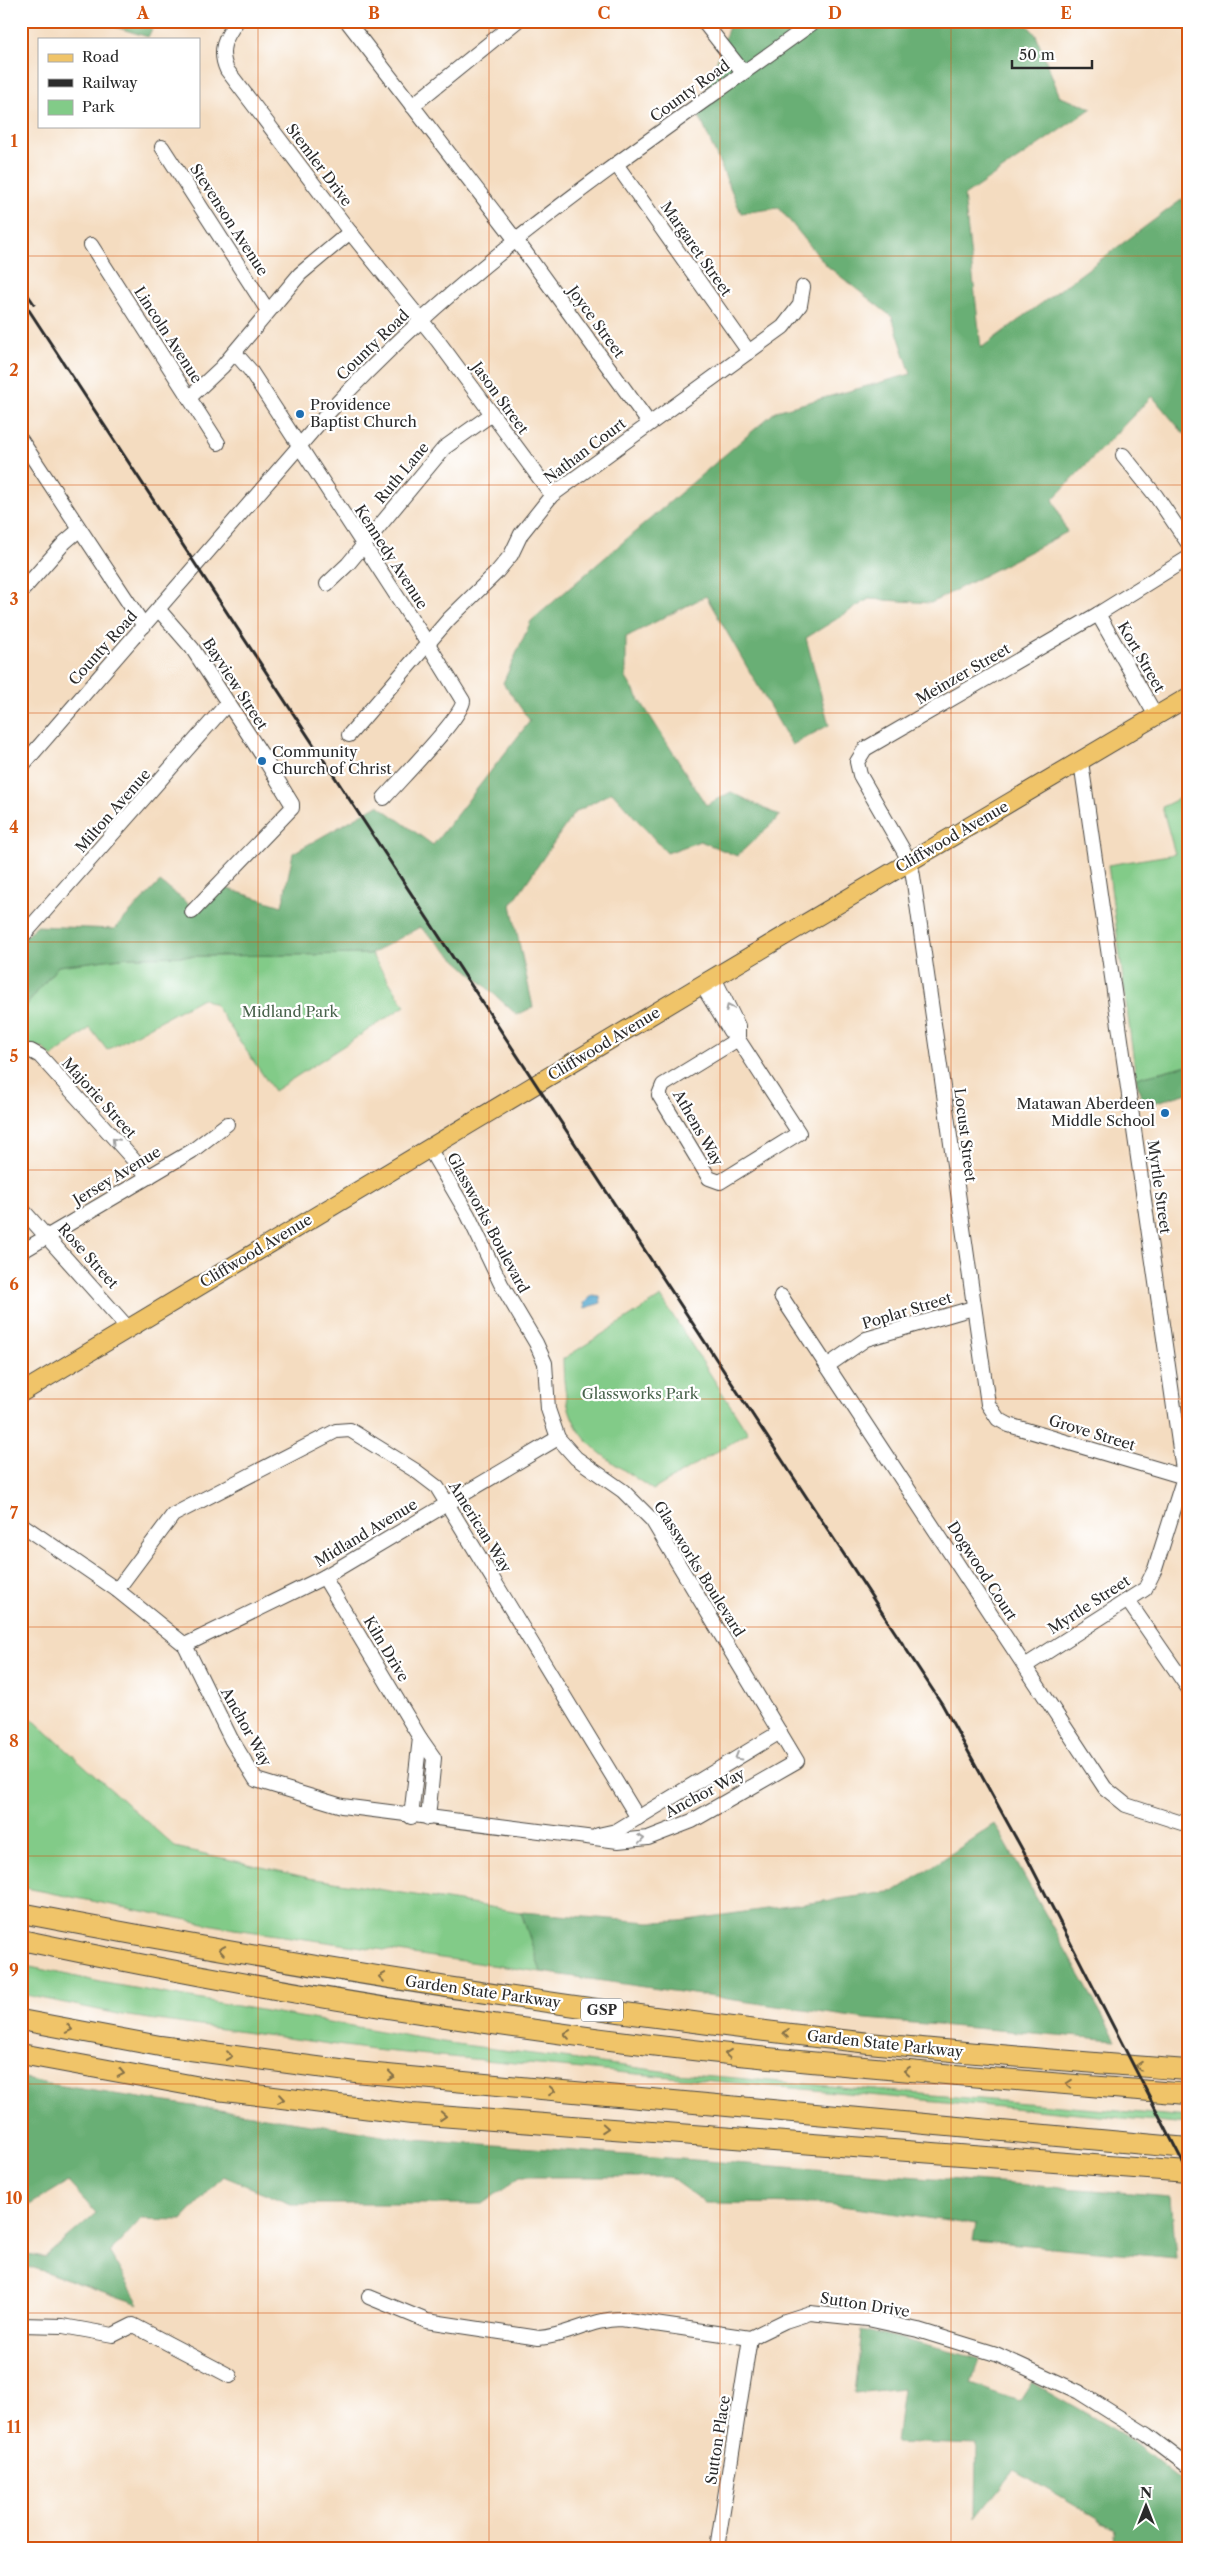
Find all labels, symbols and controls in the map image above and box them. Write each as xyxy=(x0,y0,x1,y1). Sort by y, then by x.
text: A xyxy=(136,3,150,23)
text: B xyxy=(368,3,380,23)
text: C xyxy=(598,3,610,23)
text: D xyxy=(828,3,842,23)
text: E xyxy=(1060,3,1072,23)
legend xyxy=(38,38,200,128)
scale bar xyxy=(1012,38,1092,70)
text: 50 m xyxy=(1019,45,1055,64)
text: Road xyxy=(82,47,119,66)
street label: County Road xyxy=(646,55,733,126)
text: Railway xyxy=(82,73,138,92)
text: Park xyxy=(82,97,116,116)
street label: Stemler Drive xyxy=(282,120,357,210)
text: 1 xyxy=(10,131,18,151)
street label: Stevenson Avenue xyxy=(186,160,273,279)
street label: Margaret Street xyxy=(657,198,737,300)
street label: Joyce Street xyxy=(563,280,629,362)
street label: Lincoln Avenue xyxy=(130,283,207,387)
street label: County Road xyxy=(332,305,413,384)
street label: Jason Street xyxy=(467,356,533,438)
text: 2 xyxy=(9,360,19,380)
place label: Providence Baptist Church xyxy=(310,395,417,431)
marker: Providence Baptist Church xyxy=(294,408,306,420)
street label: Nathan Court xyxy=(540,413,630,488)
street label: Ruth Lane xyxy=(370,438,433,507)
street label: Kennedy Avenue xyxy=(351,501,432,612)
text: 3 xyxy=(9,589,19,609)
street label: County Road xyxy=(64,607,141,689)
street label: Kort Street xyxy=(1114,618,1170,696)
street label: Bayview Street xyxy=(199,634,273,734)
street label: Meinzer Street xyxy=(912,639,1014,708)
place label: Community Church of Christ xyxy=(272,742,392,778)
marker: Community Church of Christ xyxy=(256,755,268,767)
street label: Milton Avenue xyxy=(71,765,154,856)
street label: Cliffwood Avenue xyxy=(892,797,1012,877)
text: 4 xyxy=(9,817,19,837)
park label: Midland Park xyxy=(242,1002,339,1021)
street label: Cliffwood Avenue xyxy=(544,1003,663,1084)
one-way arrow xyxy=(725,1004,736,1013)
text: 5 xyxy=(10,1046,19,1066)
street label: Majorie Street xyxy=(58,1053,141,1143)
street label: Athens Way xyxy=(669,1086,728,1170)
street label: Locust Street xyxy=(950,1087,981,1184)
place label: Matawan Aberdeen Middle School xyxy=(1017,1094,1156,1130)
marker: Matawan Aberdeen Middle School xyxy=(1159,1107,1171,1119)
one-way arrow xyxy=(112,1138,121,1147)
street label: Myrtle Street xyxy=(1144,1139,1176,1236)
street label: Jersey Avenue xyxy=(68,1142,164,1210)
street label: Glassworks Boulevard xyxy=(443,1149,534,1296)
street label: Cliffwood Avenue xyxy=(196,1210,315,1291)
street label: Rose Street xyxy=(54,1219,123,1293)
text: 6 xyxy=(9,1274,19,1294)
street label: Poplar Street xyxy=(860,1288,955,1333)
park label: Glassworks Park xyxy=(582,1384,700,1403)
street label: Grove Street xyxy=(1047,1410,1138,1455)
street label: American Way xyxy=(444,1477,516,1576)
street label: Midland Avenue xyxy=(311,1494,421,1571)
street label: Glassworks Boulevard xyxy=(650,1497,749,1640)
text: 7 xyxy=(10,1503,19,1523)
street label: Dogwood Court xyxy=(943,1518,1022,1624)
street label: Myrtle Street xyxy=(1044,1571,1134,1638)
street label: Kiln Drive xyxy=(359,1613,413,1685)
street label: Anchor Way xyxy=(216,1683,276,1770)
text: 8 xyxy=(9,1731,19,1751)
one-way arrow xyxy=(735,1751,744,1761)
street label: Anchor Way xyxy=(661,1763,748,1822)
one-way arrow xyxy=(637,1834,645,1845)
one-way arrow xyxy=(218,1946,226,1956)
text: 9 xyxy=(9,1960,19,1980)
street label: Garden State Parkway xyxy=(404,1971,563,2012)
one-way arrow xyxy=(378,1973,386,1983)
road number: GSP xyxy=(581,1998,623,2022)
one-way arrow xyxy=(65,2024,73,2034)
street label: Garden State Parkway xyxy=(806,2026,965,2061)
one-way arrow xyxy=(781,2028,789,2039)
one-way arrow xyxy=(563,2029,571,2040)
one-way arrow xyxy=(724,2049,732,2060)
one-way arrow xyxy=(225,2051,234,2061)
one-way arrow xyxy=(1135,2061,1143,2072)
one-way arrow xyxy=(903,2066,911,2077)
one-way arrow xyxy=(116,2068,125,2078)
one-way arrow xyxy=(387,2070,395,2081)
one-way arrow xyxy=(1065,2079,1073,2090)
one-way arrow xyxy=(549,2085,557,2096)
one-way arrow xyxy=(277,2093,285,2104)
one-way arrow xyxy=(439,2111,447,2122)
one-way arrow xyxy=(601,2123,609,2134)
text: 10 xyxy=(5,2188,23,2208)
street label: Sutton Drive xyxy=(819,2288,911,2321)
street label: Sutton Place xyxy=(701,2394,734,2486)
text: 11 xyxy=(7,2417,22,2437)
north arrow xyxy=(1122,2482,1172,2532)
text: N xyxy=(1140,2484,1152,2502)

